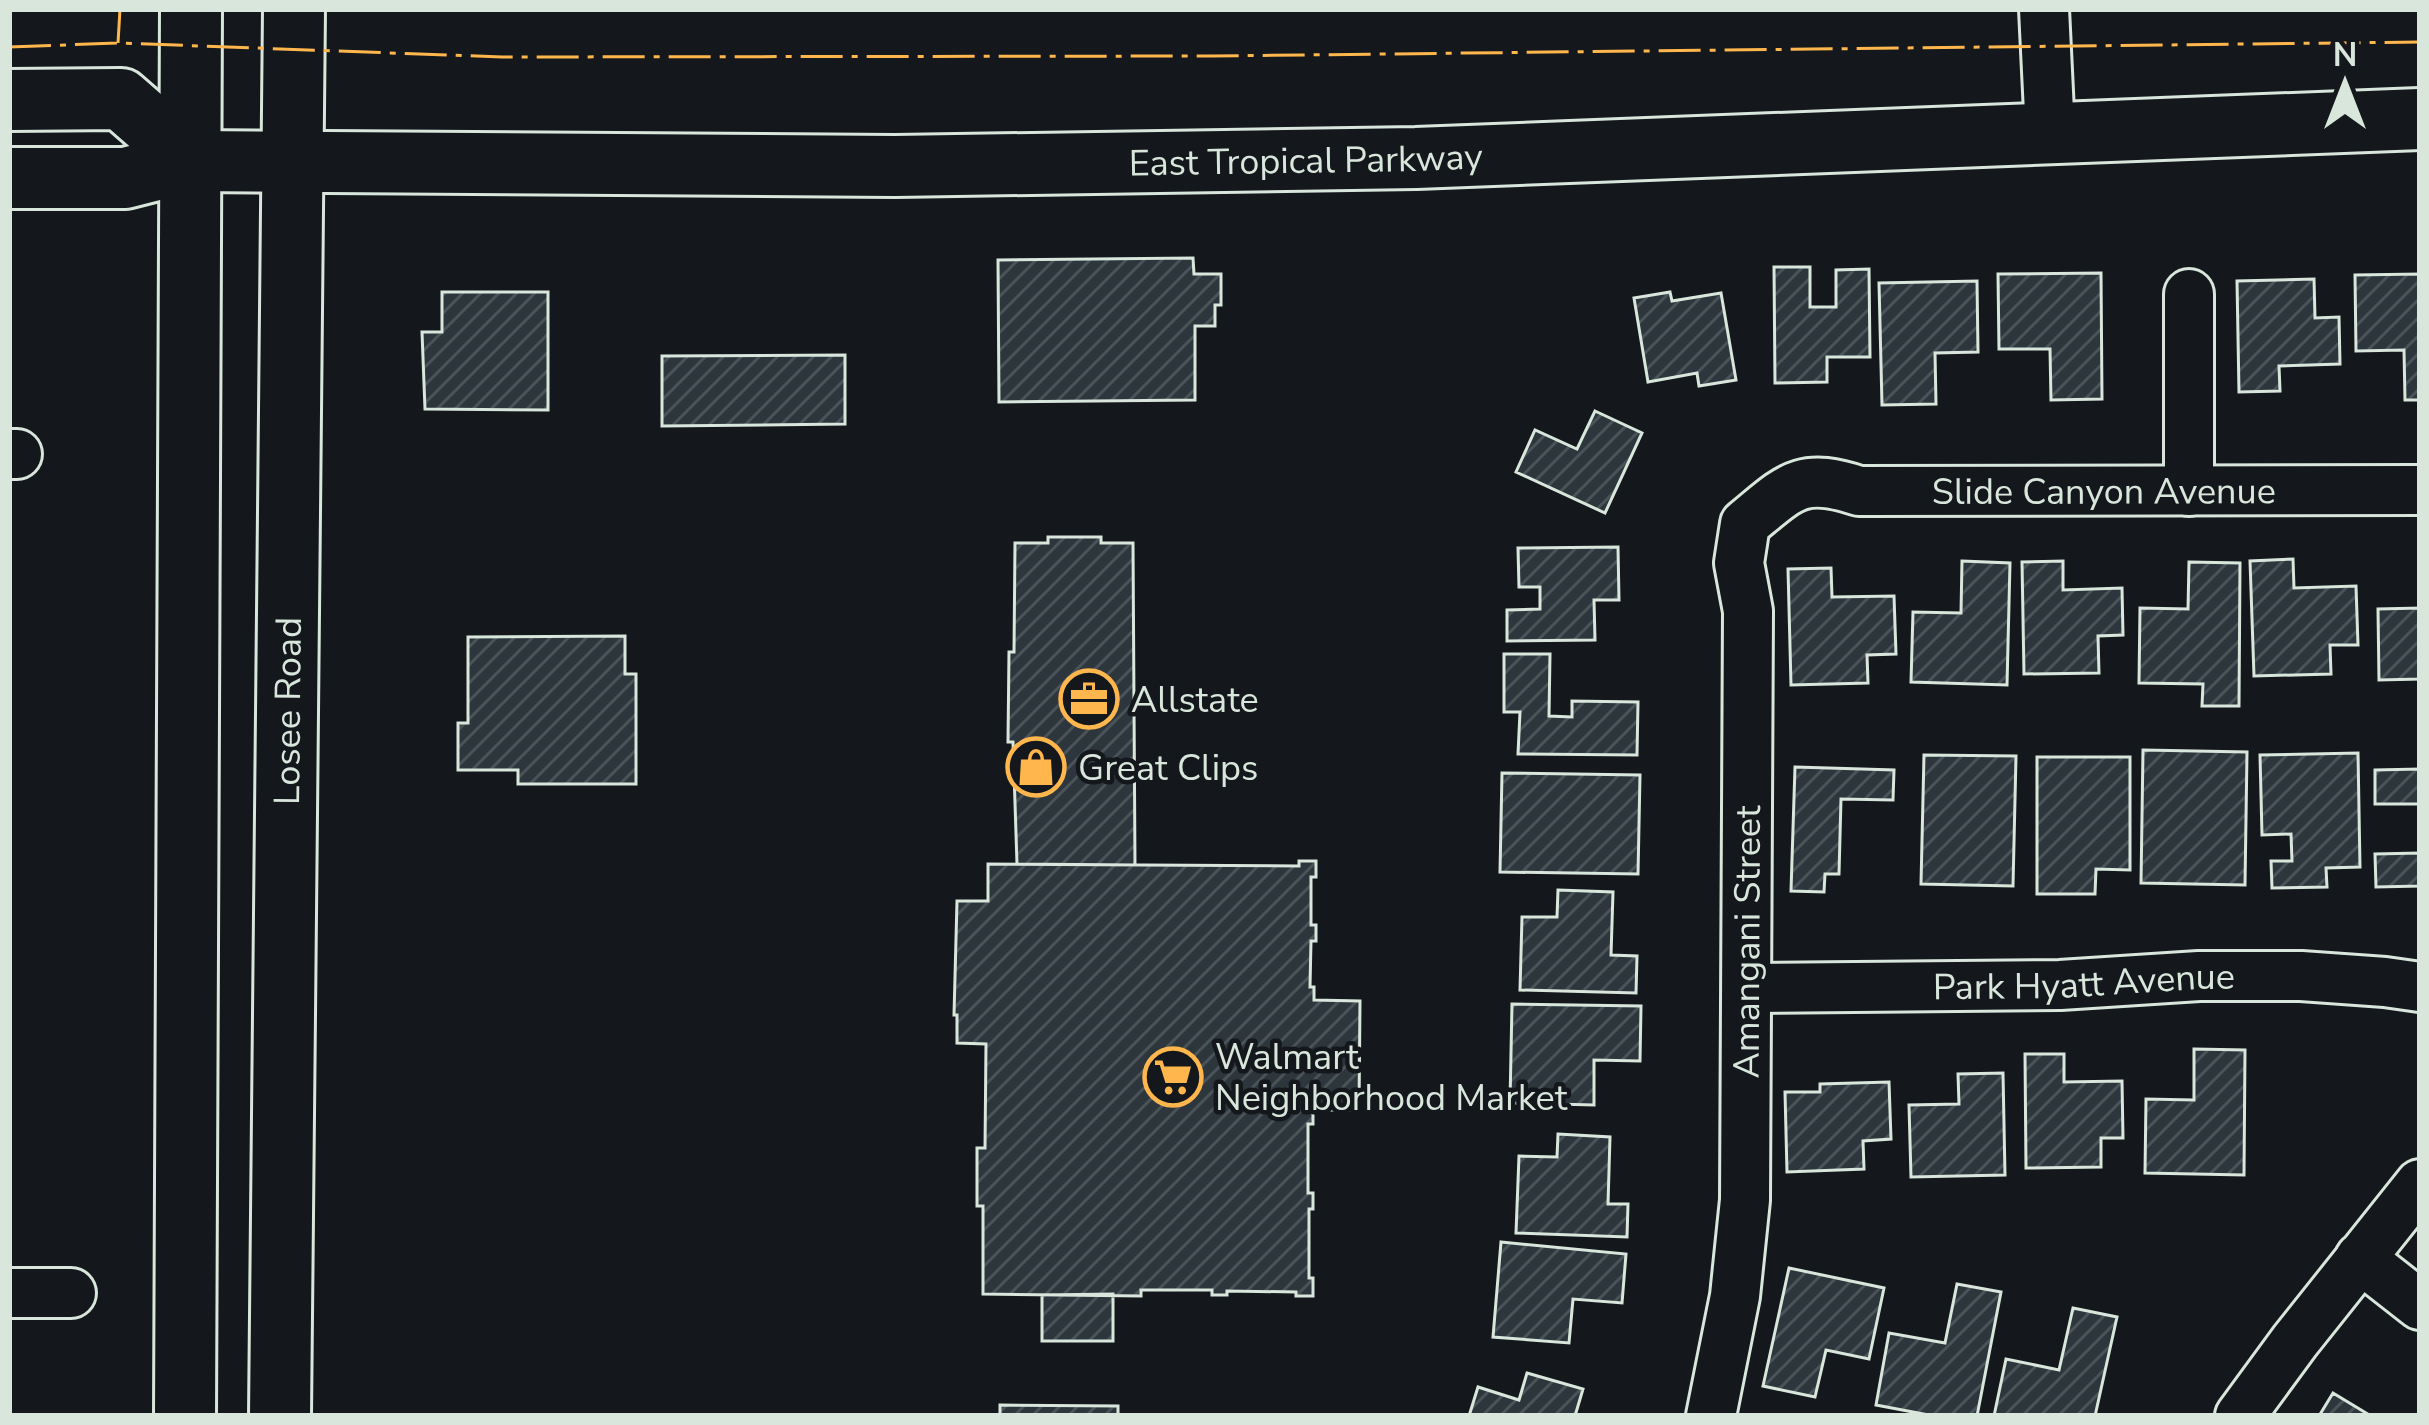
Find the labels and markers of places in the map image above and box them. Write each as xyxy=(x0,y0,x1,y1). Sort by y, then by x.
office icon: Allstate xyxy=(1058,668,1120,730)
place label: Allstate xyxy=(1131,676,1259,725)
shop icon: Great Clips xyxy=(1005,736,1067,798)
place label: Great Clips xyxy=(1078,744,1258,793)
place label: Walmart Neighborhood Market xyxy=(1215,1033,1568,1123)
supermarket icon: Walmart Neighborhood Market xyxy=(1142,1046,1204,1108)

